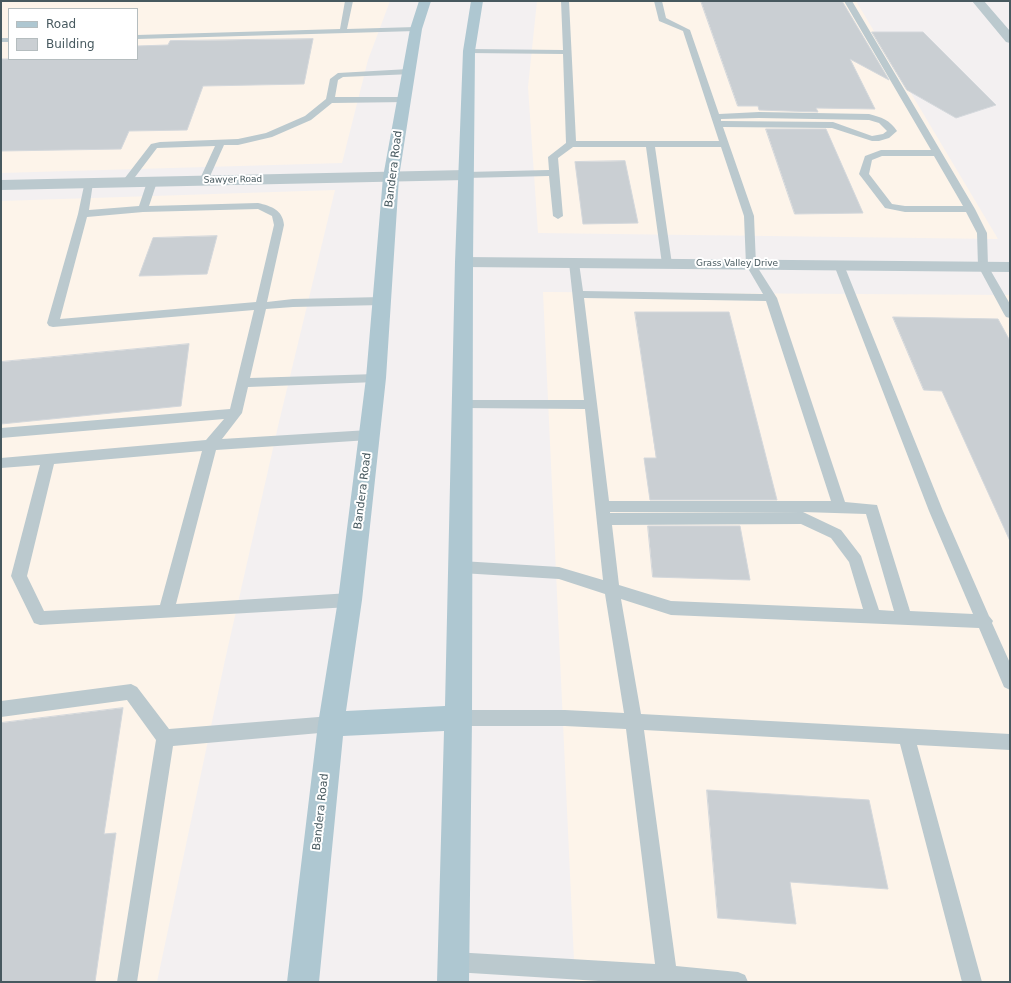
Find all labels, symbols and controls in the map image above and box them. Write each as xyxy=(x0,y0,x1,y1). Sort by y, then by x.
legend xyxy=(8,8,138,60)
text: Road xyxy=(46,17,76,31)
text: Building xyxy=(46,37,95,51)
street label: Bandera Road xyxy=(383,130,405,208)
street label: Sawyer Road xyxy=(204,174,262,186)
street label: Grass Valley Drive xyxy=(696,259,778,269)
street label: Bandera Road xyxy=(352,452,374,530)
street label: Bandera Road xyxy=(310,773,332,851)

